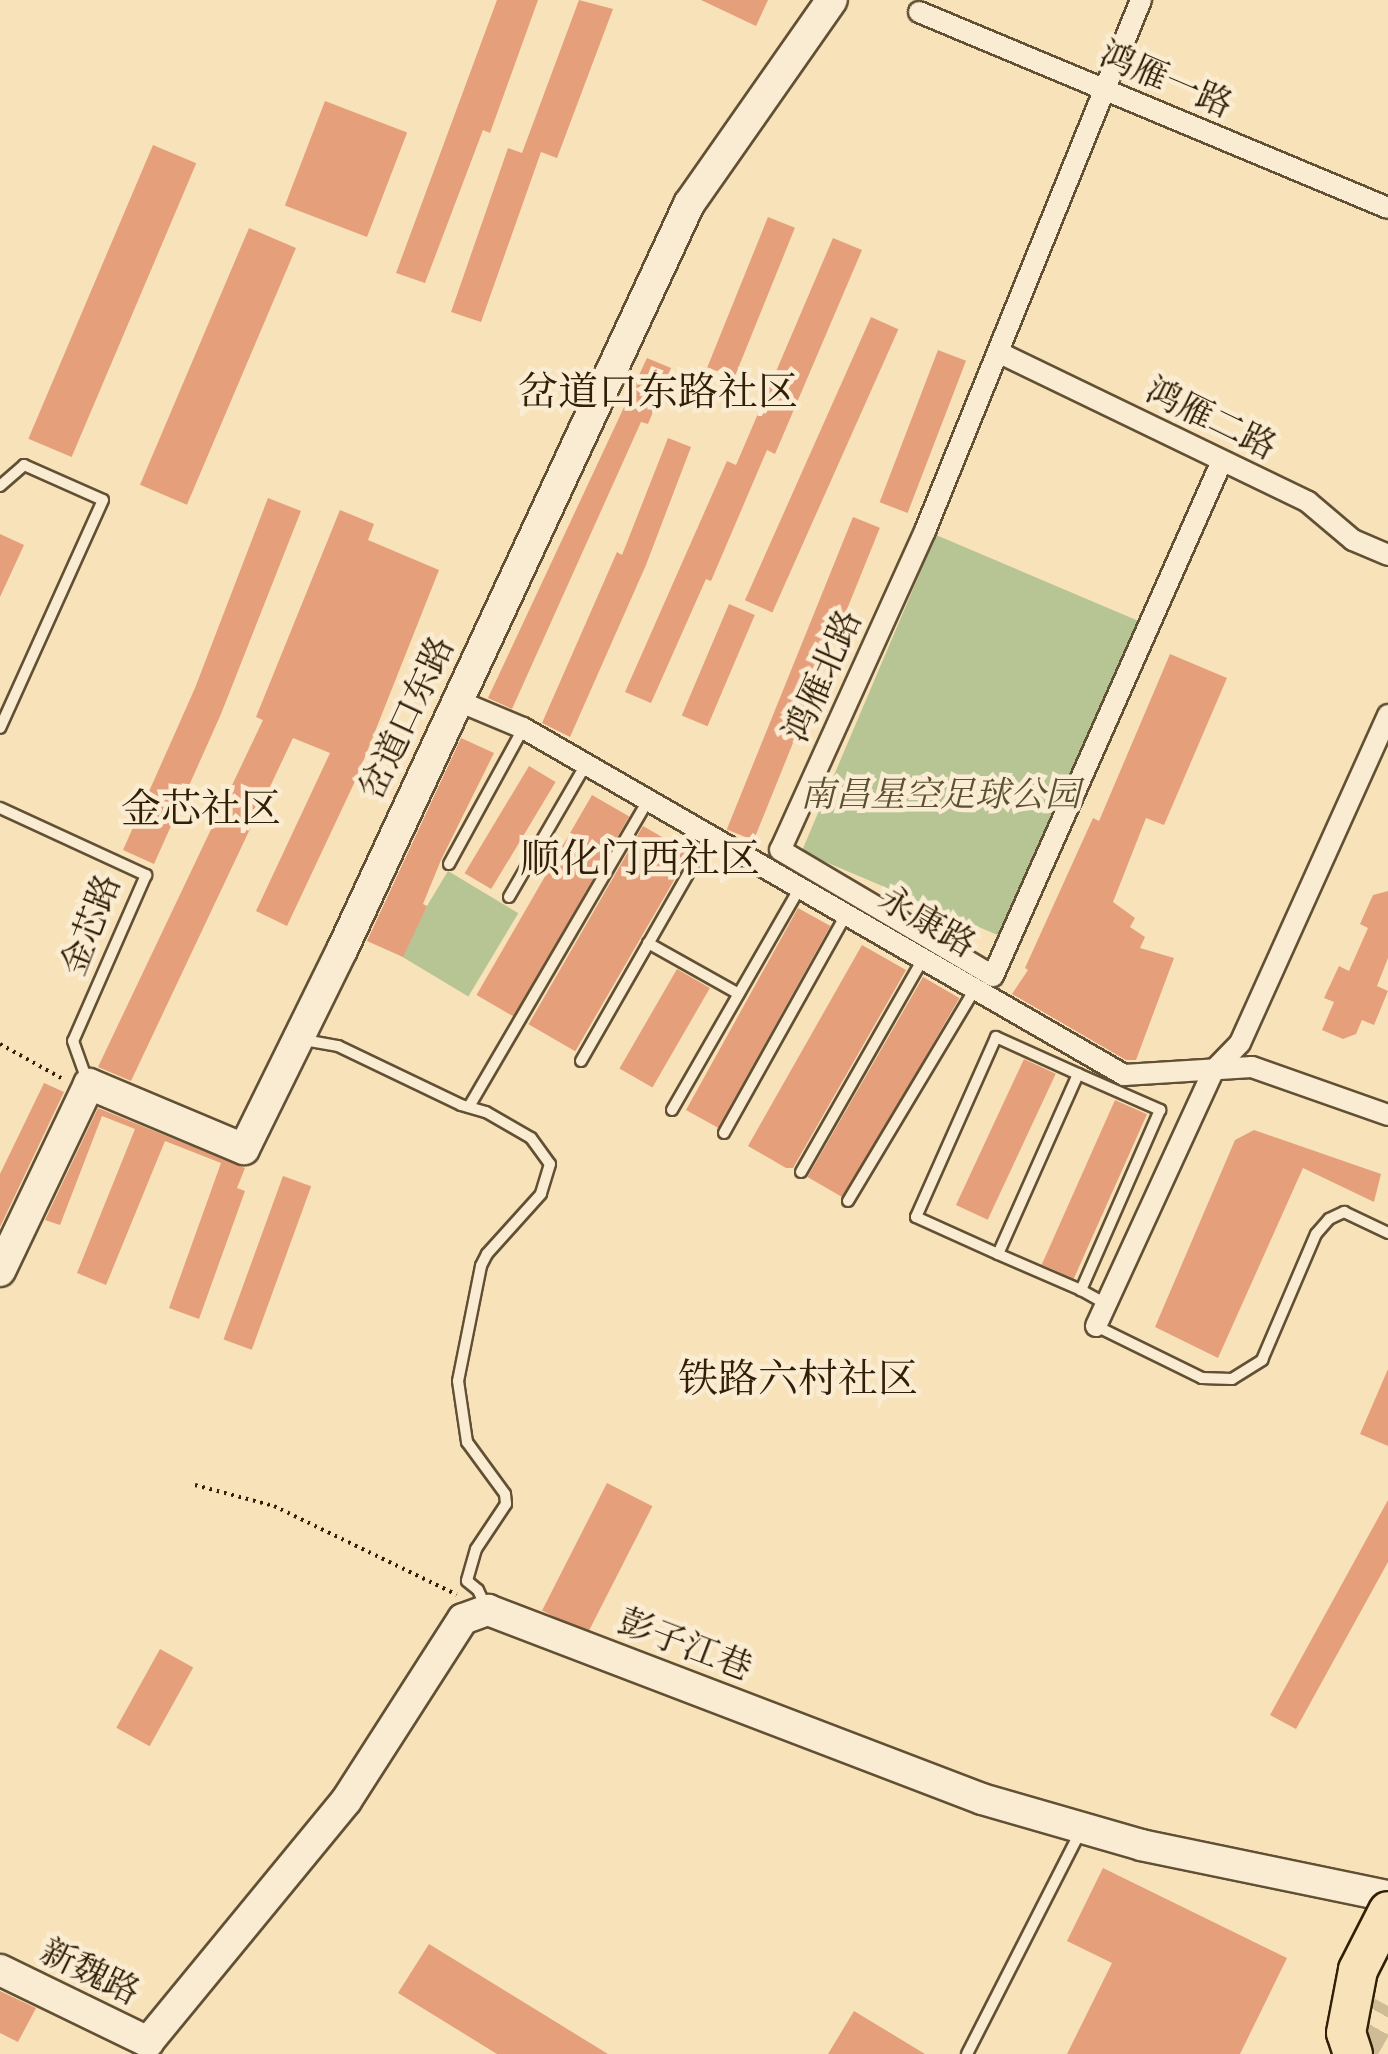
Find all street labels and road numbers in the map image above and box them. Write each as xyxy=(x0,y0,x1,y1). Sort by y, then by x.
street label: 鸿雁一路 xyxy=(1093,33,1239,127)
street label: 鸿雁二路 xyxy=(1139,369,1283,469)
street label: 鸿雁北路 xyxy=(775,604,871,748)
street label: 岔道口东路 xyxy=(351,630,463,806)
street label: 金芯路 xyxy=(53,868,129,982)
street label: 永康路 xyxy=(871,878,983,966)
street label: 彭子江巷 xyxy=(612,1600,758,1690)
street label: 新魏路 xyxy=(34,1930,146,2014)

